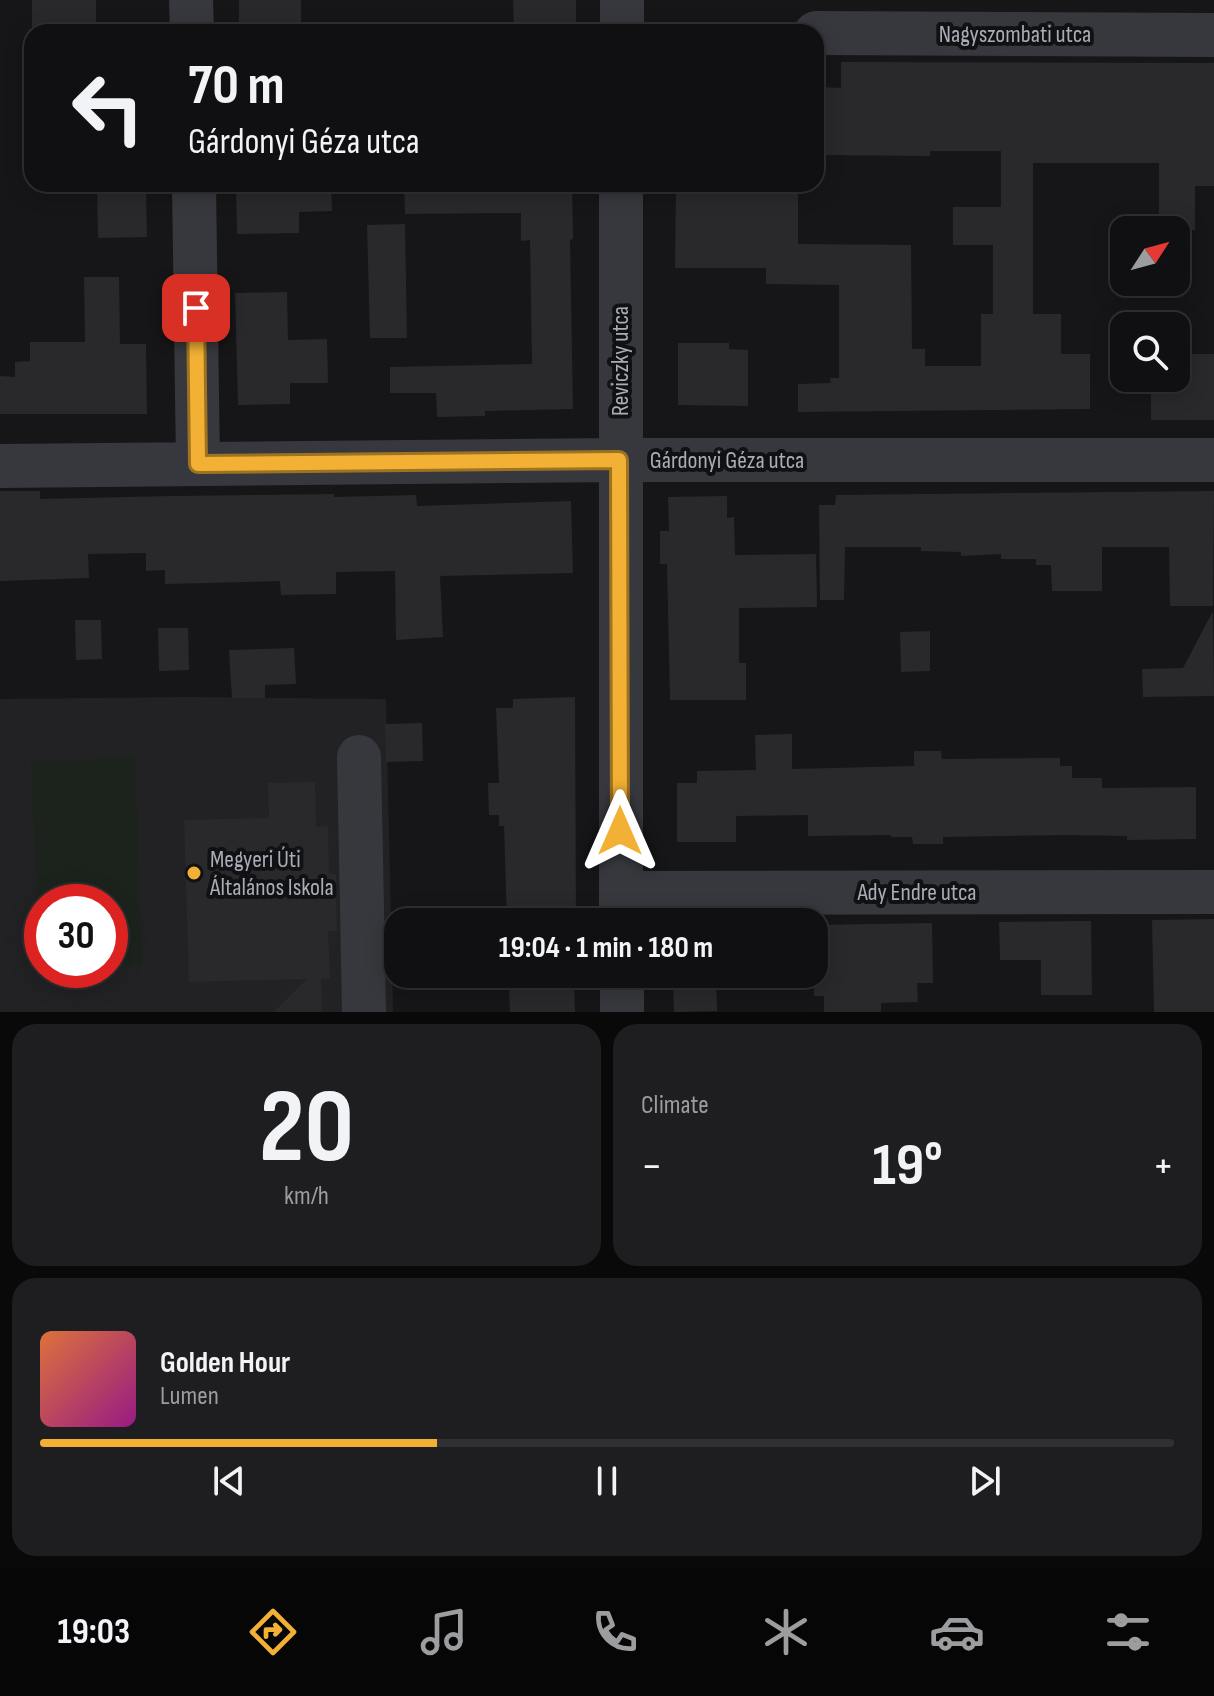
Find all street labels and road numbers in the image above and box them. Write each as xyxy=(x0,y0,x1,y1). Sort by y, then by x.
street label: Nagyszombati utca xyxy=(939,20,1091,49)
street label: Reviczky utca xyxy=(606,306,635,416)
street label: Gárdonyi Géza utca xyxy=(650,446,804,475)
street label: Ady Endre utca xyxy=(857,878,976,907)

